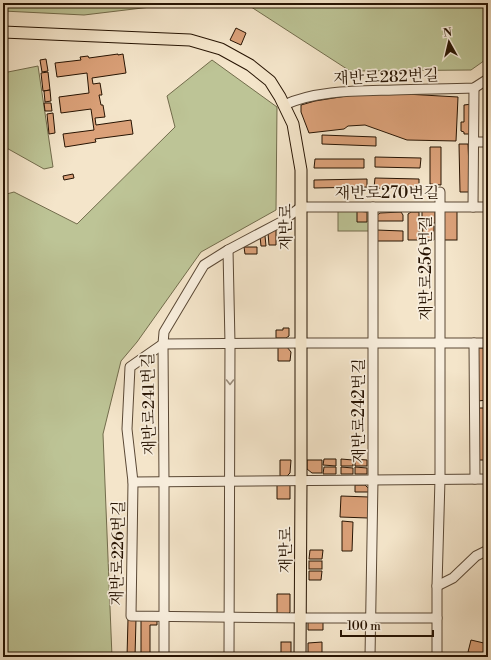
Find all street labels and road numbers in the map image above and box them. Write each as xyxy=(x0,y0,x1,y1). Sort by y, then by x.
street label: 재반로282번길 xyxy=(333,65,439,89)
street label: 재반로270번길 xyxy=(335,183,439,203)
street label: 재반로 xyxy=(276,203,296,250)
street label: 재반로256번길 xyxy=(416,216,436,320)
street label: 재반로241번길 xyxy=(138,352,160,456)
street label: 재반로242번길 xyxy=(349,358,369,464)
street label: 재반로226번길 xyxy=(107,500,129,606)
street label: 재반로 xyxy=(276,526,296,573)

